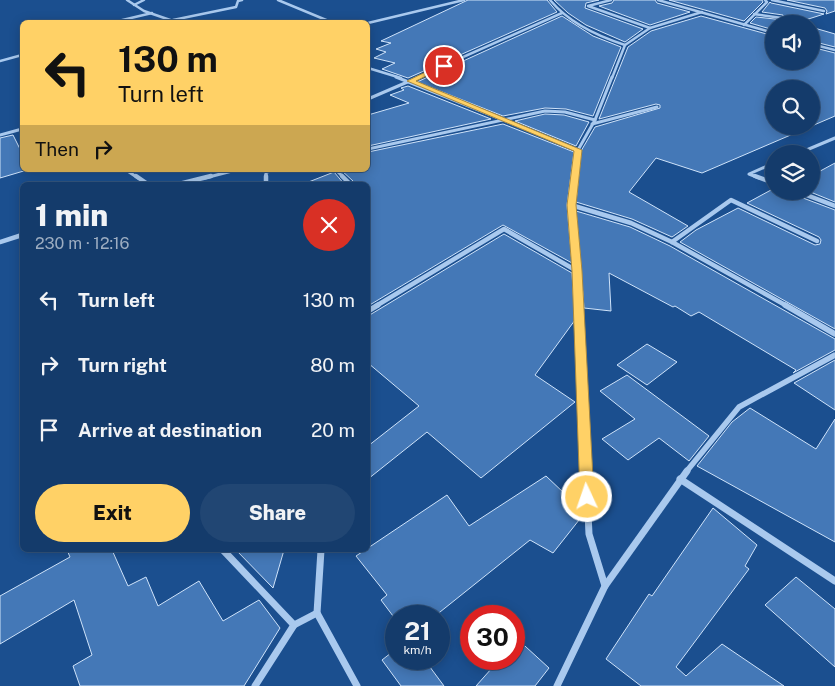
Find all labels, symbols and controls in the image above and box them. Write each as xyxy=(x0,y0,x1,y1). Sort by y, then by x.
map controls xyxy=(765,15,820,200)
button: sound xyxy=(765,15,820,70)
text: 130 m xyxy=(118,39,218,80)
icon: left xyxy=(35,40,100,105)
pin xyxy=(423,45,465,87)
icon: arrive xyxy=(430,52,458,80)
button: search xyxy=(765,80,820,135)
text: Turn left xyxy=(118,81,204,107)
icon: right xyxy=(89,135,117,163)
text: Then xyxy=(35,138,79,160)
button: layers xyxy=(765,145,820,200)
text: 1 min xyxy=(35,197,108,233)
button: close xyxy=(303,199,355,251)
text: 230 m · 12:16 xyxy=(35,234,130,253)
icon: left xyxy=(35,286,63,314)
text: Turn left xyxy=(78,289,155,311)
text: 130 m xyxy=(303,289,355,311)
icon: right xyxy=(35,351,63,379)
text: Turn right xyxy=(78,354,167,376)
text: 80 m xyxy=(310,354,355,376)
icon: arrive xyxy=(35,416,63,444)
text: Arrive at destination xyxy=(78,419,262,441)
text: 20 m xyxy=(311,419,355,441)
position arrow xyxy=(560,470,612,522)
button: Exit xyxy=(35,484,190,542)
button: Share xyxy=(200,484,355,542)
speed limit sign: 30 xyxy=(460,605,525,670)
text: 21 xyxy=(404,616,431,646)
text: km/h xyxy=(403,643,432,657)

